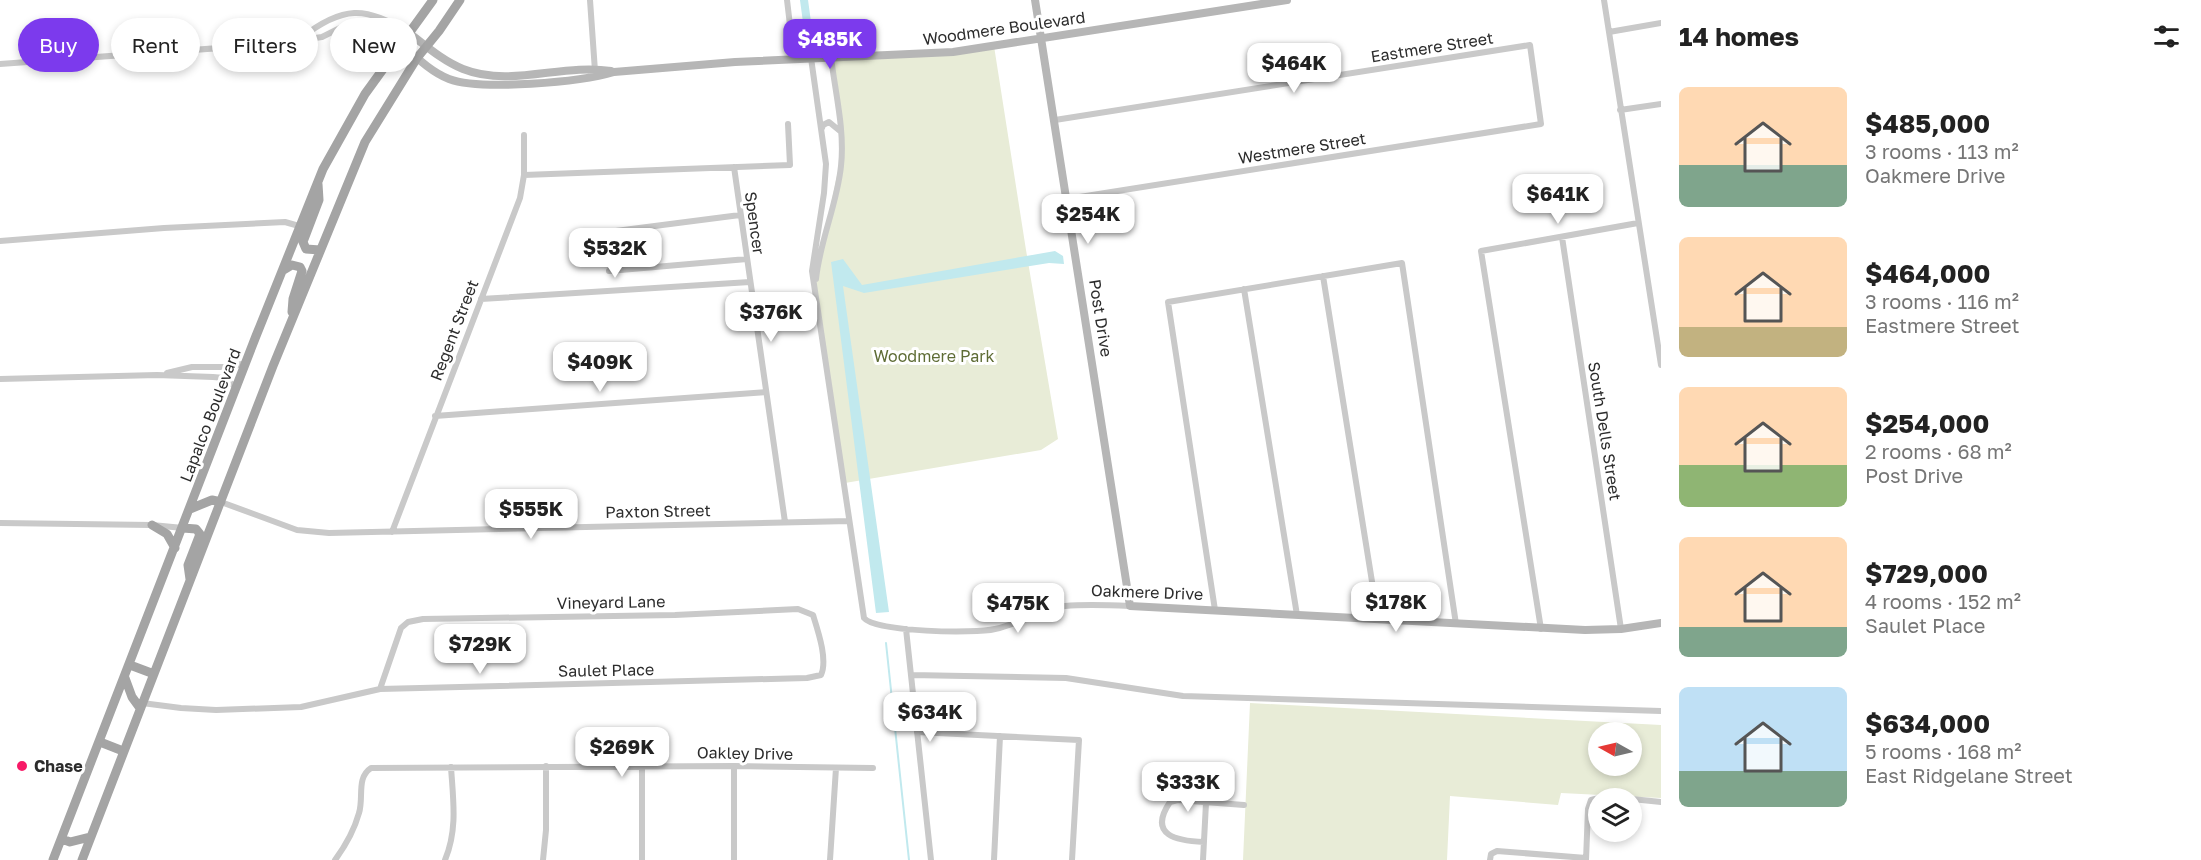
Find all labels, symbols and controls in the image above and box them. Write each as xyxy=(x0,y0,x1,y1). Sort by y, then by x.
street label: Woodmere Boulevard xyxy=(921,7,1087,49)
chip: Buy xyxy=(18,18,99,72)
chip: Rent xyxy=(111,18,200,72)
chip: Filters xyxy=(212,18,318,72)
chip: New xyxy=(330,18,417,72)
pin: $485K xyxy=(788,19,872,70)
icon: filters xyxy=(2150,20,2183,53)
text: 14 homes xyxy=(1679,21,1799,52)
text: $485K xyxy=(797,26,863,50)
street label: Eastmere Street xyxy=(1369,27,1495,67)
pin: $464K xyxy=(1252,43,1336,94)
text: $464K xyxy=(1261,50,1327,74)
text: $485,000 xyxy=(1865,108,1990,139)
icon: home xyxy=(1727,111,1799,183)
street label: Westmere Street xyxy=(1237,128,1367,168)
text: 3 rooms · 113 m² xyxy=(1865,139,2019,163)
text: Oakmere Drive xyxy=(1865,163,2005,187)
pin: $641K xyxy=(1516,174,1600,225)
text: $641K xyxy=(1526,181,1590,205)
street label: Spencer xyxy=(741,190,769,256)
pin: $254K xyxy=(1046,194,1130,245)
text: $254K xyxy=(1056,201,1120,225)
pin: $532K xyxy=(573,228,657,279)
text: $532K xyxy=(583,235,647,259)
text: $464,000 xyxy=(1865,258,1990,289)
icon: home xyxy=(1727,261,1799,333)
street label: Regent Street xyxy=(426,277,482,383)
street label: Post Drive xyxy=(1085,278,1117,358)
text: 3 rooms · 116 m² xyxy=(1865,289,2019,313)
pin: $376K xyxy=(729,292,813,343)
text: $376K xyxy=(739,299,803,323)
text: Eastmere Street xyxy=(1865,313,2020,337)
pin: $409K xyxy=(558,342,642,393)
street label: Lapalco Boulevard xyxy=(175,345,245,485)
park label: Woodmere Park xyxy=(873,346,995,366)
text: $409K xyxy=(567,349,633,373)
street label: South Dells Street xyxy=(1584,360,1626,502)
text: $254,000 xyxy=(1865,408,1989,439)
icon: home xyxy=(1727,411,1799,483)
text: 2 rooms · 68 m² xyxy=(1865,439,2012,463)
text: Post Drive xyxy=(1865,463,1963,487)
pin: $555K xyxy=(489,489,573,540)
text: $555K xyxy=(499,496,563,520)
street label: Paxton Street xyxy=(605,500,711,522)
text: $729,000 xyxy=(1865,558,1988,589)
icon: home xyxy=(1727,561,1799,633)
street label: Oakmere Drive xyxy=(1090,580,1204,604)
pin: $178K xyxy=(1354,582,1438,633)
pin: $475K xyxy=(976,583,1060,634)
text: $178K xyxy=(1365,589,1427,613)
text: 4 rooms · 152 m² xyxy=(1865,589,2021,613)
text: $475K xyxy=(986,590,1050,614)
street label: Vineyard Lane xyxy=(556,591,666,613)
text: Saulet Place xyxy=(1865,613,1985,637)
pin: $729K xyxy=(438,624,522,675)
text: $729K xyxy=(448,631,512,655)
street label: Saulet Place xyxy=(558,659,654,681)
pin: $634K xyxy=(888,692,972,743)
text: $634K xyxy=(897,699,963,723)
text: $634,000 xyxy=(1865,708,1990,739)
icon: home xyxy=(1727,711,1799,783)
north arrow xyxy=(1588,722,1642,776)
map controls xyxy=(1588,722,1642,842)
pin: $269K xyxy=(580,727,664,778)
text: $269K xyxy=(589,734,655,758)
text: 5 rooms · 168 m² xyxy=(1865,739,2021,763)
street label: Oakley Drive xyxy=(697,742,793,764)
place label: Chase xyxy=(34,756,83,776)
marker: Chase xyxy=(15,759,29,773)
pin: $333K xyxy=(1146,762,1230,813)
text: East Ridgelane Street xyxy=(1865,763,2073,787)
text: $333K xyxy=(1156,769,1220,793)
button: layers xyxy=(1588,788,1642,842)

